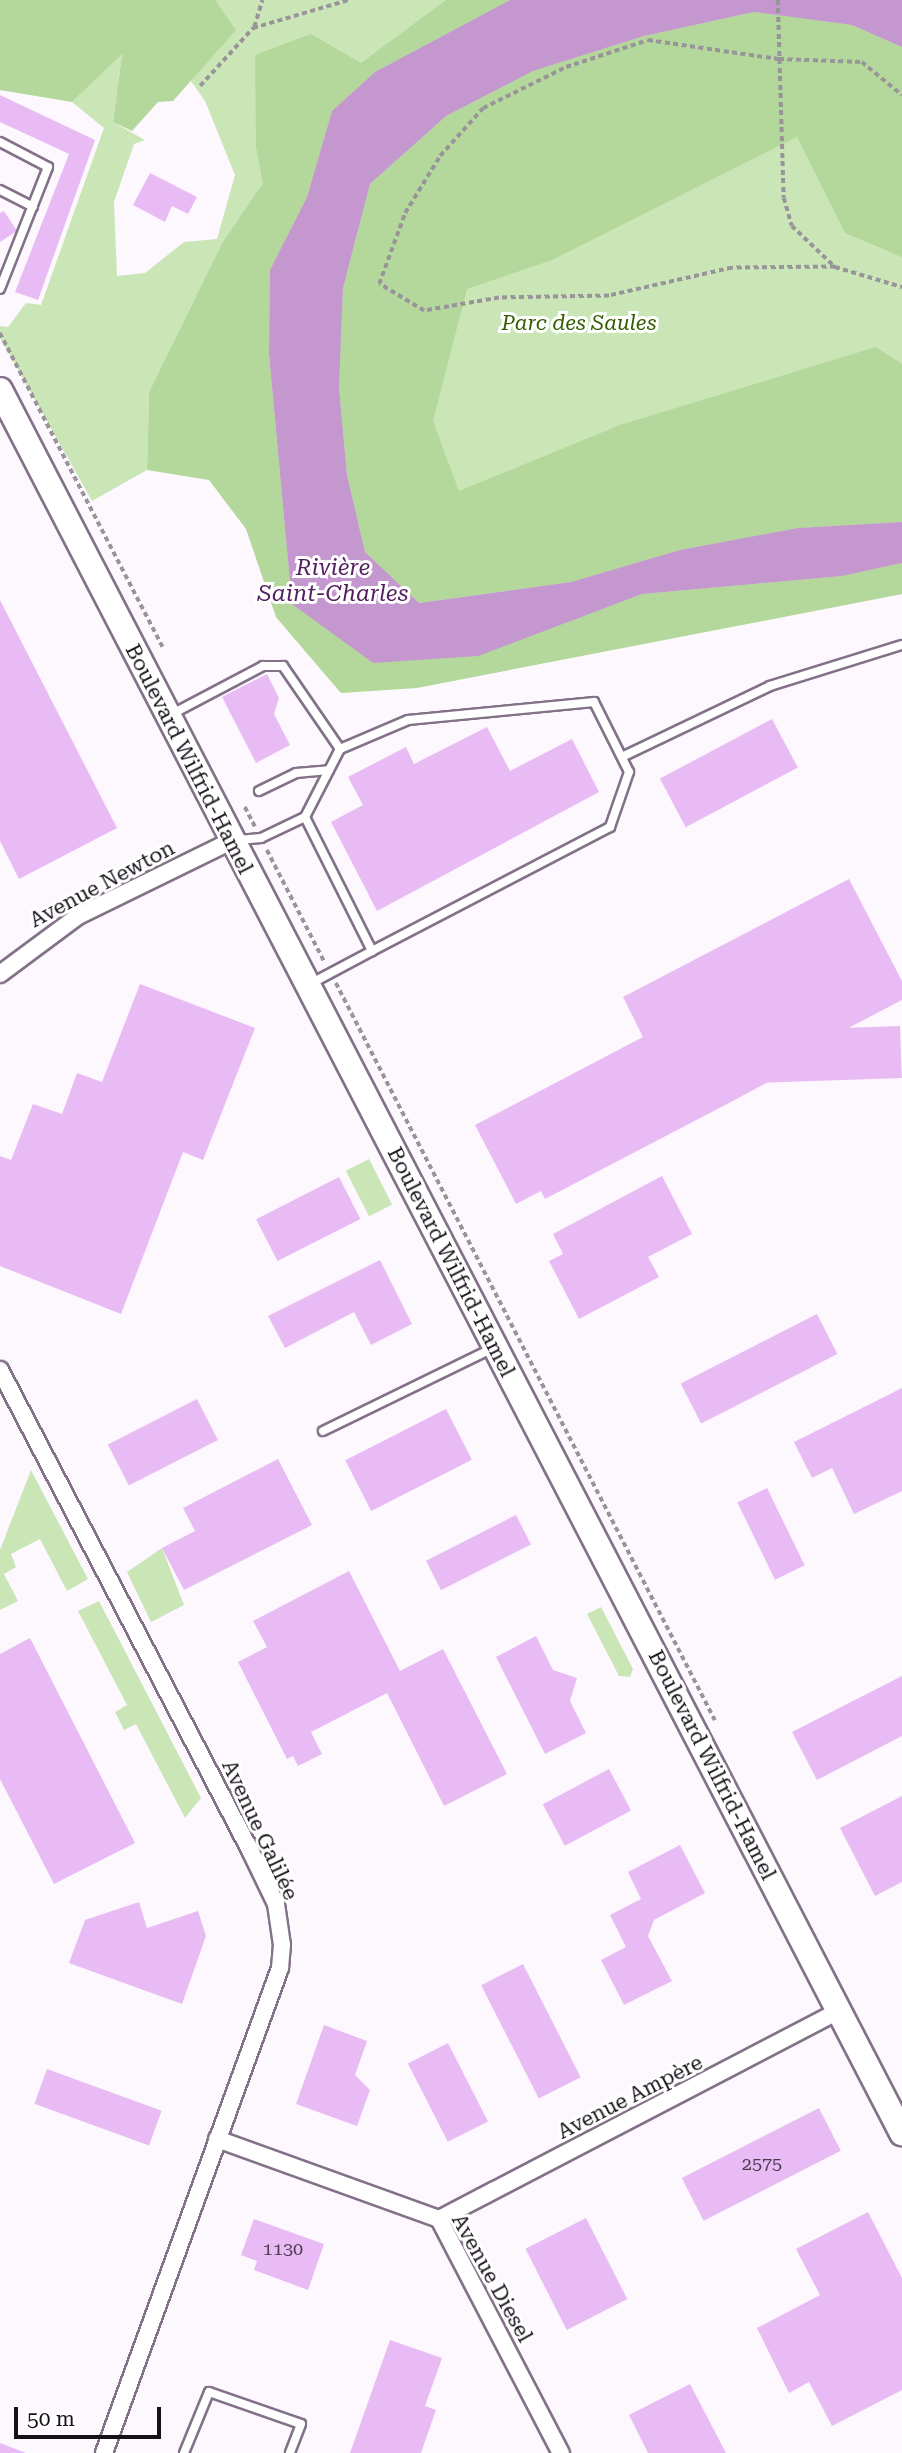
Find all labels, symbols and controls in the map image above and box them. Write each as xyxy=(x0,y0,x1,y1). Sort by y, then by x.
park label: Parc des Saules xyxy=(502,310,656,336)
water label: Rivière Saint-Charles xyxy=(258,554,408,608)
street label: Boulevard Wilfrid-Hamel xyxy=(120,640,258,878)
street label: Avenue Newton xyxy=(25,835,179,933)
street label: Boulevard Wilfrid-Hamel xyxy=(382,1143,520,1381)
street label: Boulevard Wilfrid-Hamel xyxy=(643,1646,781,1884)
street label: Avenue Galilée xyxy=(217,1756,303,1904)
street label: Avenue Ampère xyxy=(553,2050,707,2144)
house number: 2575 xyxy=(742,2153,782,2175)
street label: Avenue Diesel xyxy=(446,2209,538,2347)
house number: 1130 xyxy=(263,2238,303,2260)
scale bar xyxy=(18,2394,164,2438)
text: 50 m xyxy=(27,2407,75,2431)

